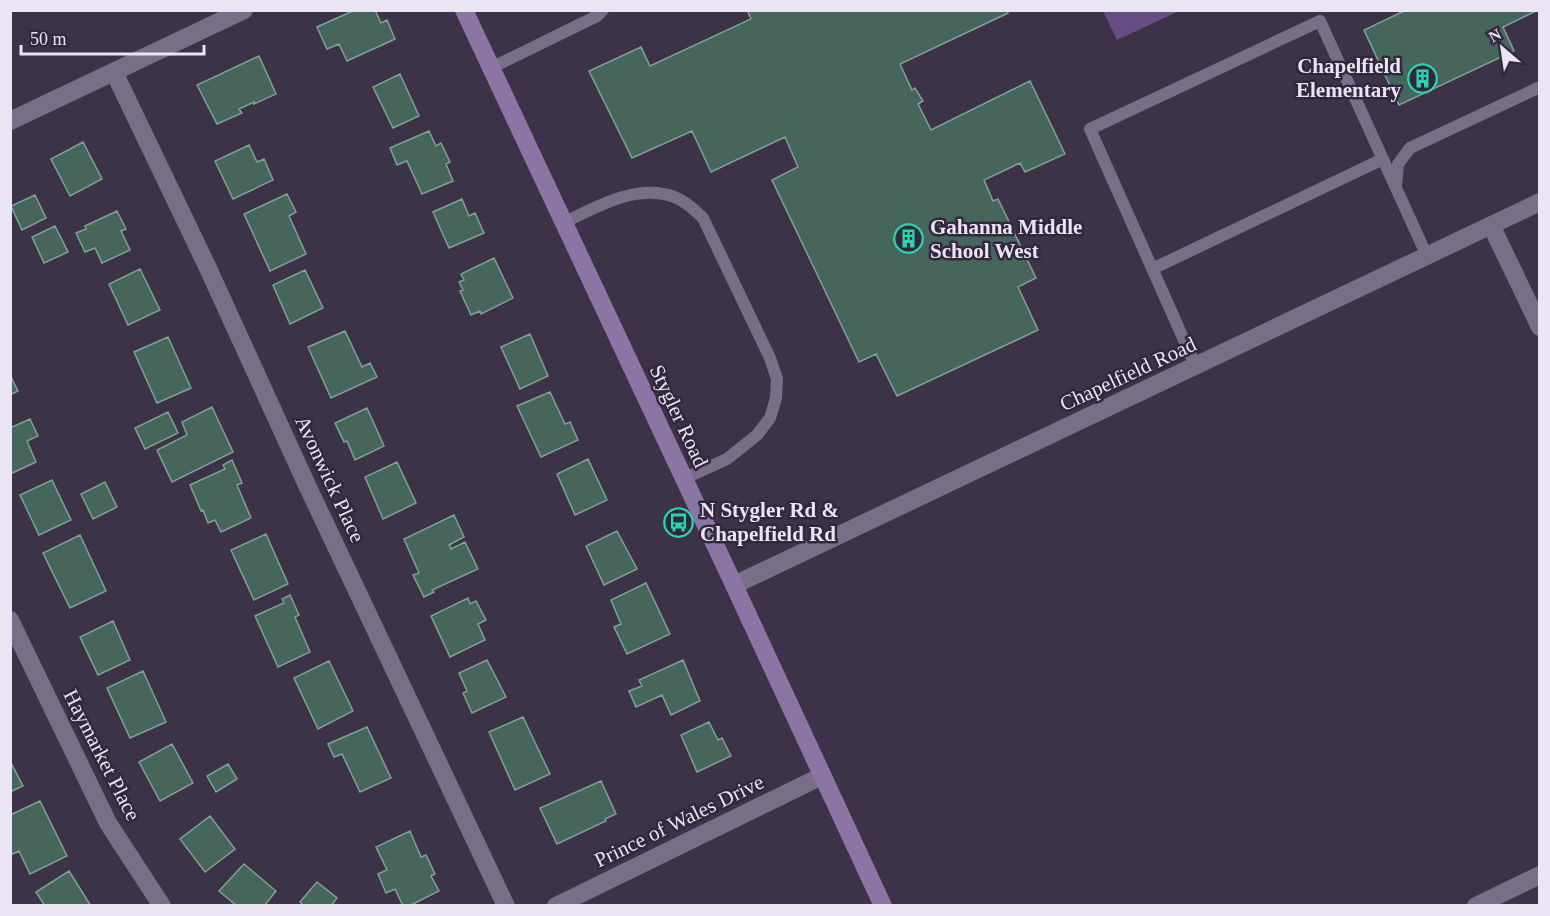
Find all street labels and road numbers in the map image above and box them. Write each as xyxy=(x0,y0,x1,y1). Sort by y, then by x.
street label: Chapelfield Road xyxy=(1056,332,1200,416)
street label: Stygler Road xyxy=(645,361,713,471)
street label: Avonwick Place xyxy=(290,412,370,546)
street label: Haymarket Place xyxy=(59,685,145,825)
street label: Prince of Wales Drive xyxy=(591,770,767,872)

